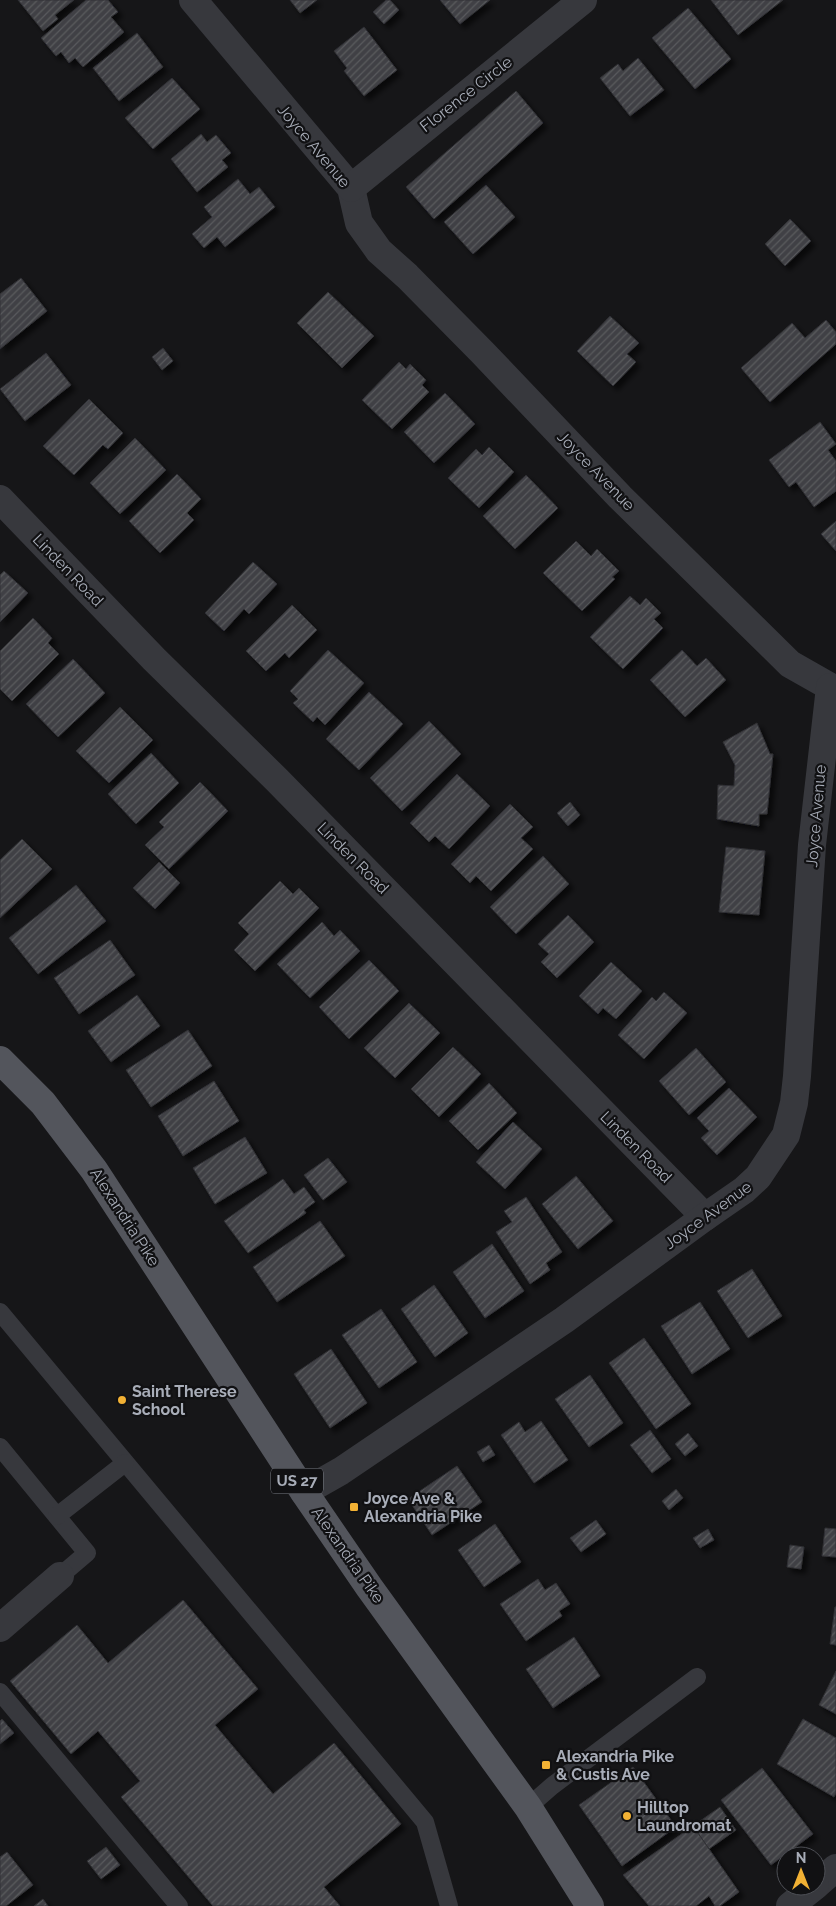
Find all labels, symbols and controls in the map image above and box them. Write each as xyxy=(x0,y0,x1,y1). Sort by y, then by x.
street label: Florence Circle xyxy=(416,52,516,136)
street label: Joyce Avenue xyxy=(274,100,354,192)
street label: Joyce Avenue xyxy=(553,427,639,515)
street label: Linden Road xyxy=(29,530,107,610)
street label: Joyce Avenue xyxy=(802,764,830,868)
street label: Linden Road xyxy=(313,818,393,898)
street label: Linden Road xyxy=(596,1107,676,1187)
street label: Alexandria Pike xyxy=(86,1164,164,1270)
street label: Joyce Avenue xyxy=(661,1177,755,1253)
place label: Saint Therese School xyxy=(132,1382,237,1419)
marker: Saint Therese School xyxy=(116,1394,128,1406)
road number: US 27 xyxy=(271,1468,323,1494)
place label: Joyce Ave & Alexandria Pike xyxy=(364,1489,482,1526)
marker: Joyce Ave & Alexandria Pike xyxy=(348,1501,360,1513)
street label: Alexandria Pike xyxy=(308,1503,388,1607)
place label: Alexandria Pike & Custis Ave xyxy=(556,1747,674,1784)
marker: Alexandria Pike & Custis Ave xyxy=(540,1759,552,1771)
place label: Hilltop Laundromat xyxy=(637,1798,731,1835)
marker: Hilltop Laundromat xyxy=(621,1810,633,1822)
north arrow xyxy=(776,1846,826,1896)
text: N xyxy=(796,1850,806,1866)

